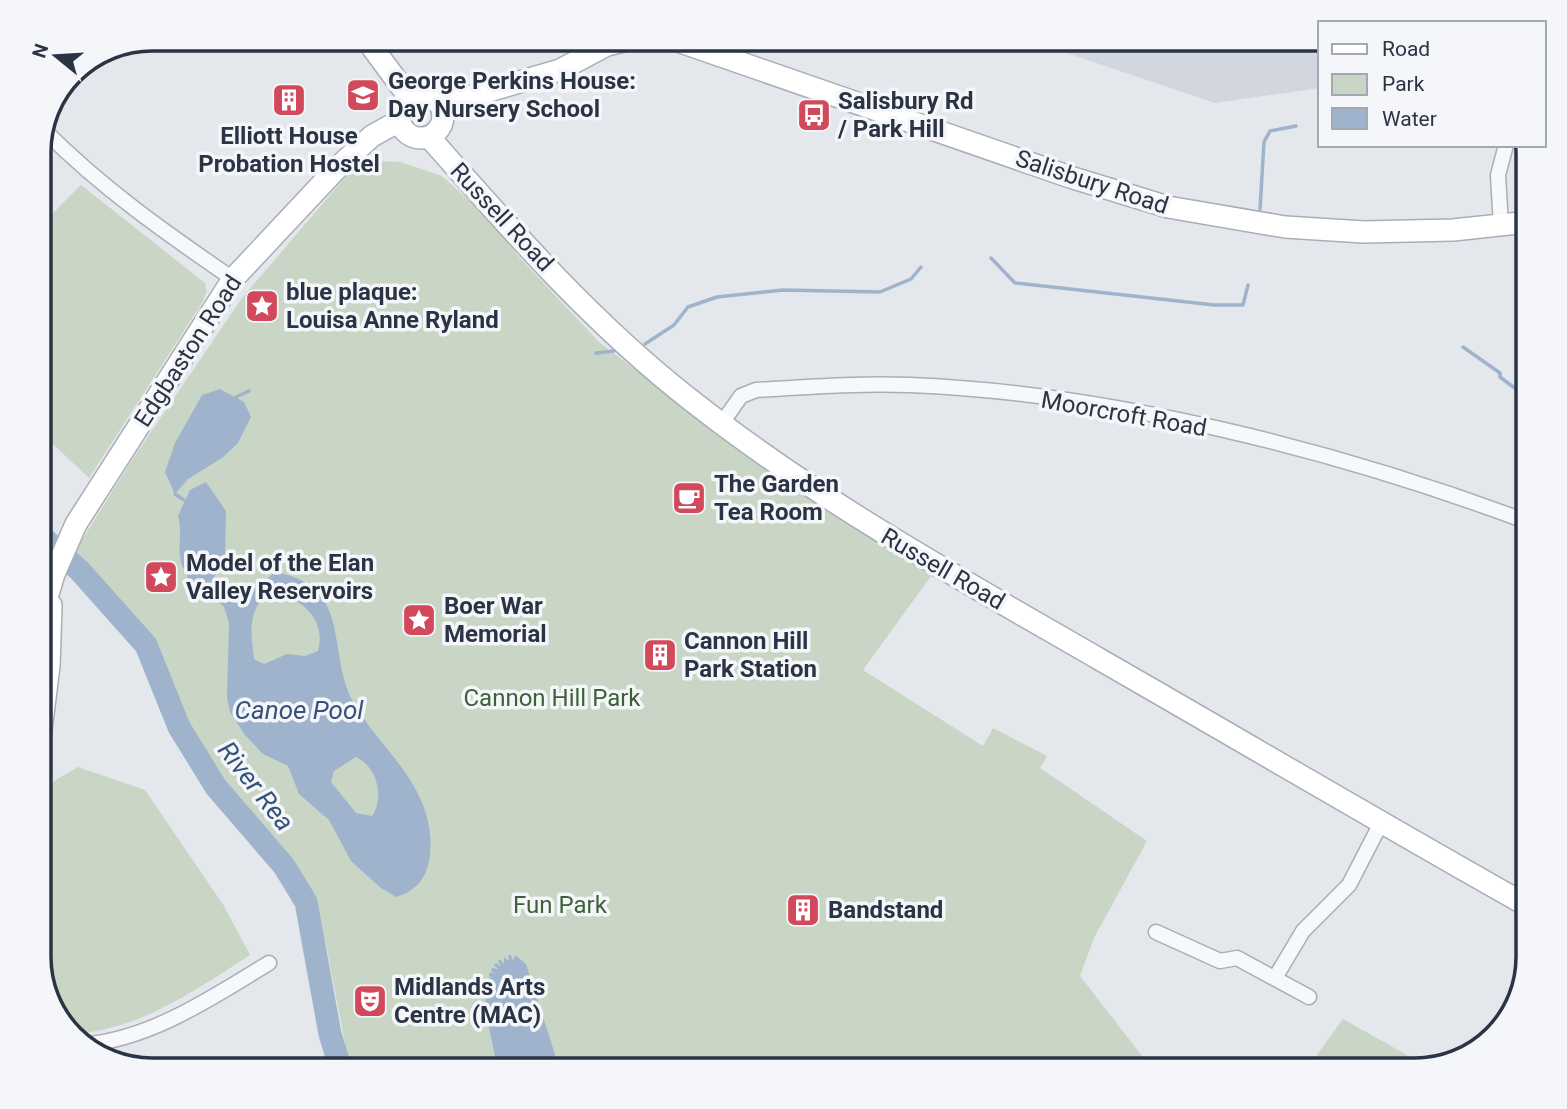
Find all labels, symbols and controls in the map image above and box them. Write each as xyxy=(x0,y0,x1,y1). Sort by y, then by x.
north arrow xyxy=(21,21,91,91)
legend xyxy=(1318,21,1546,147)
text: Road xyxy=(1382,37,1430,61)
text: N xyxy=(27,41,53,61)
place label: George Perkins House: Day Nursery School xyxy=(388,67,636,123)
text: Park xyxy=(1382,72,1425,96)
school or university icon: George Perkins House: Day Nursery School xyxy=(344,76,382,114)
building icon: Elliott House Probation Hostel xyxy=(270,81,308,119)
place label: Salisbury Rd / Park Hill xyxy=(837,87,974,143)
bus stop icon: Salisbury Rd / Park Hill xyxy=(795,96,833,134)
text: Water xyxy=(1382,107,1437,131)
place label: Elliott House Probation Hostel xyxy=(198,122,380,178)
street label: Salisbury Road xyxy=(1012,144,1172,220)
street label: Russell Road xyxy=(445,157,559,277)
street label: Edgbaston Road xyxy=(129,270,247,432)
place label: blue plaque: Louisa Anne Ryland xyxy=(286,278,499,334)
place icon: blue plaque: Louisa Anne Ryland xyxy=(243,287,281,325)
street label: Moorcroft Road xyxy=(1039,386,1209,442)
place label: The Garden Tea Room xyxy=(714,470,839,526)
cafe icon: The Garden Tea Room xyxy=(670,479,708,517)
street label: Russell Road xyxy=(876,522,1010,616)
place label: Model of the Elan Valley Reservoirs xyxy=(186,549,374,605)
place icon: Model of the Elan Valley Reservoirs xyxy=(142,558,180,596)
place label: Boer War Memorial xyxy=(444,592,547,648)
place icon: Boer War Memorial xyxy=(400,601,438,639)
place label: Cannon Hill Park Station xyxy=(684,627,817,683)
building icon: Cannon Hill Park Station xyxy=(641,636,679,674)
park label: Cannon Hill Park xyxy=(463,684,641,712)
water label: Canoe Pool xyxy=(235,695,364,725)
water label: River Rea xyxy=(212,736,300,836)
park label: Fun Park xyxy=(513,891,608,919)
building icon: Bandstand xyxy=(784,891,822,929)
place label: Bandstand xyxy=(828,896,943,924)
place label: Midlands Arts Centre (MAC) xyxy=(394,973,545,1029)
theatre icon: Midlands Arts Centre (MAC) xyxy=(351,982,389,1020)

